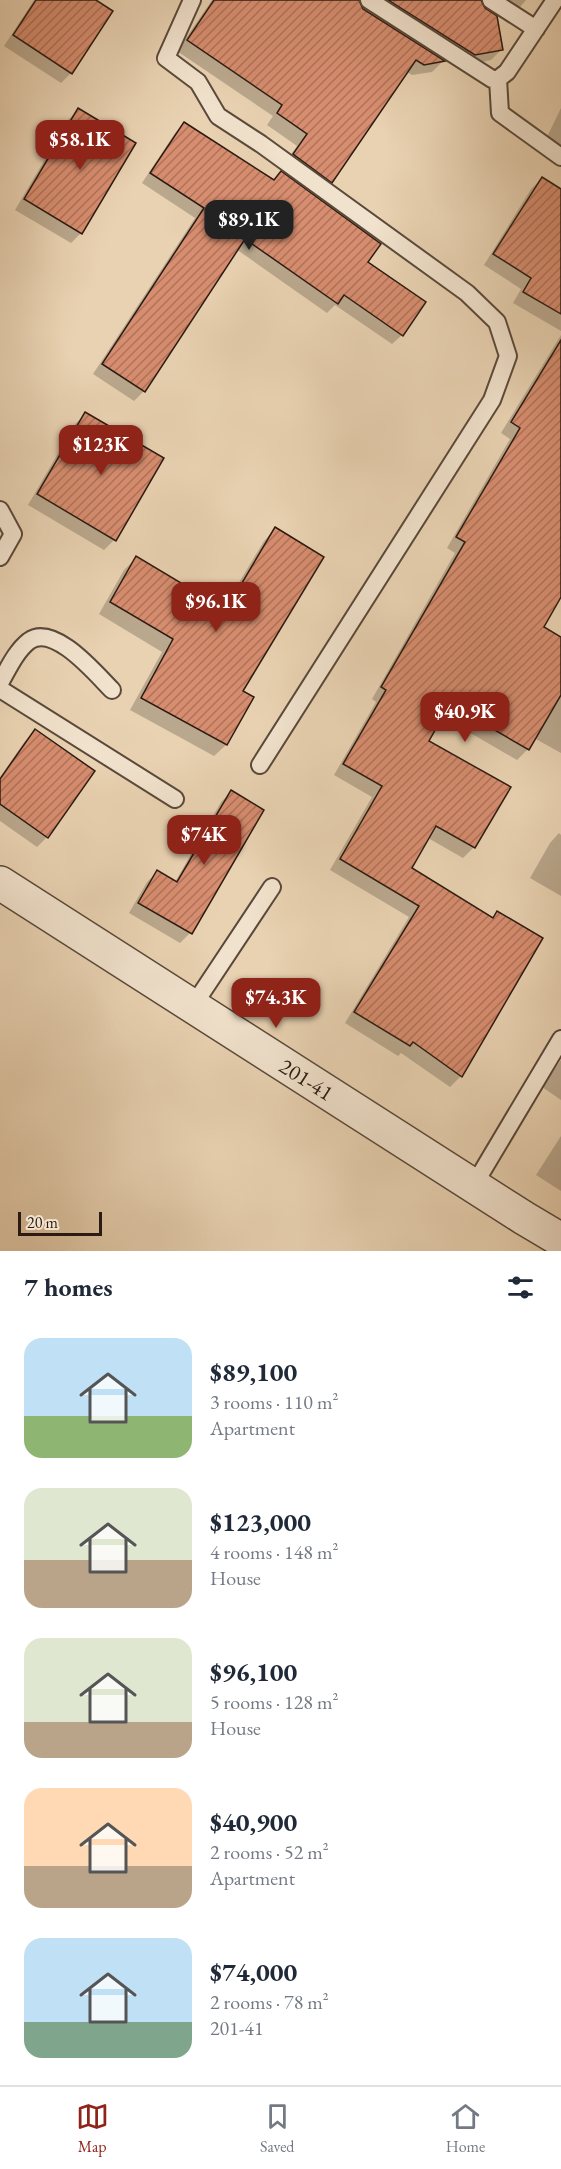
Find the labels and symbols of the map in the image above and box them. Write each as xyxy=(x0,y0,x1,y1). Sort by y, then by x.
pin: $58.1K xyxy=(31,120,129,171)
pin: $89.1K xyxy=(200,200,298,251)
pin: $123K xyxy=(59,425,143,476)
pin: $96.1K xyxy=(167,582,265,633)
pin: $40.9K xyxy=(416,692,514,743)
pin: $74K xyxy=(168,815,240,866)
pin: $74.3K xyxy=(227,978,325,1029)
street label: 201-41 xyxy=(274,1051,339,1108)
scale bar xyxy=(18,1209,102,1236)

